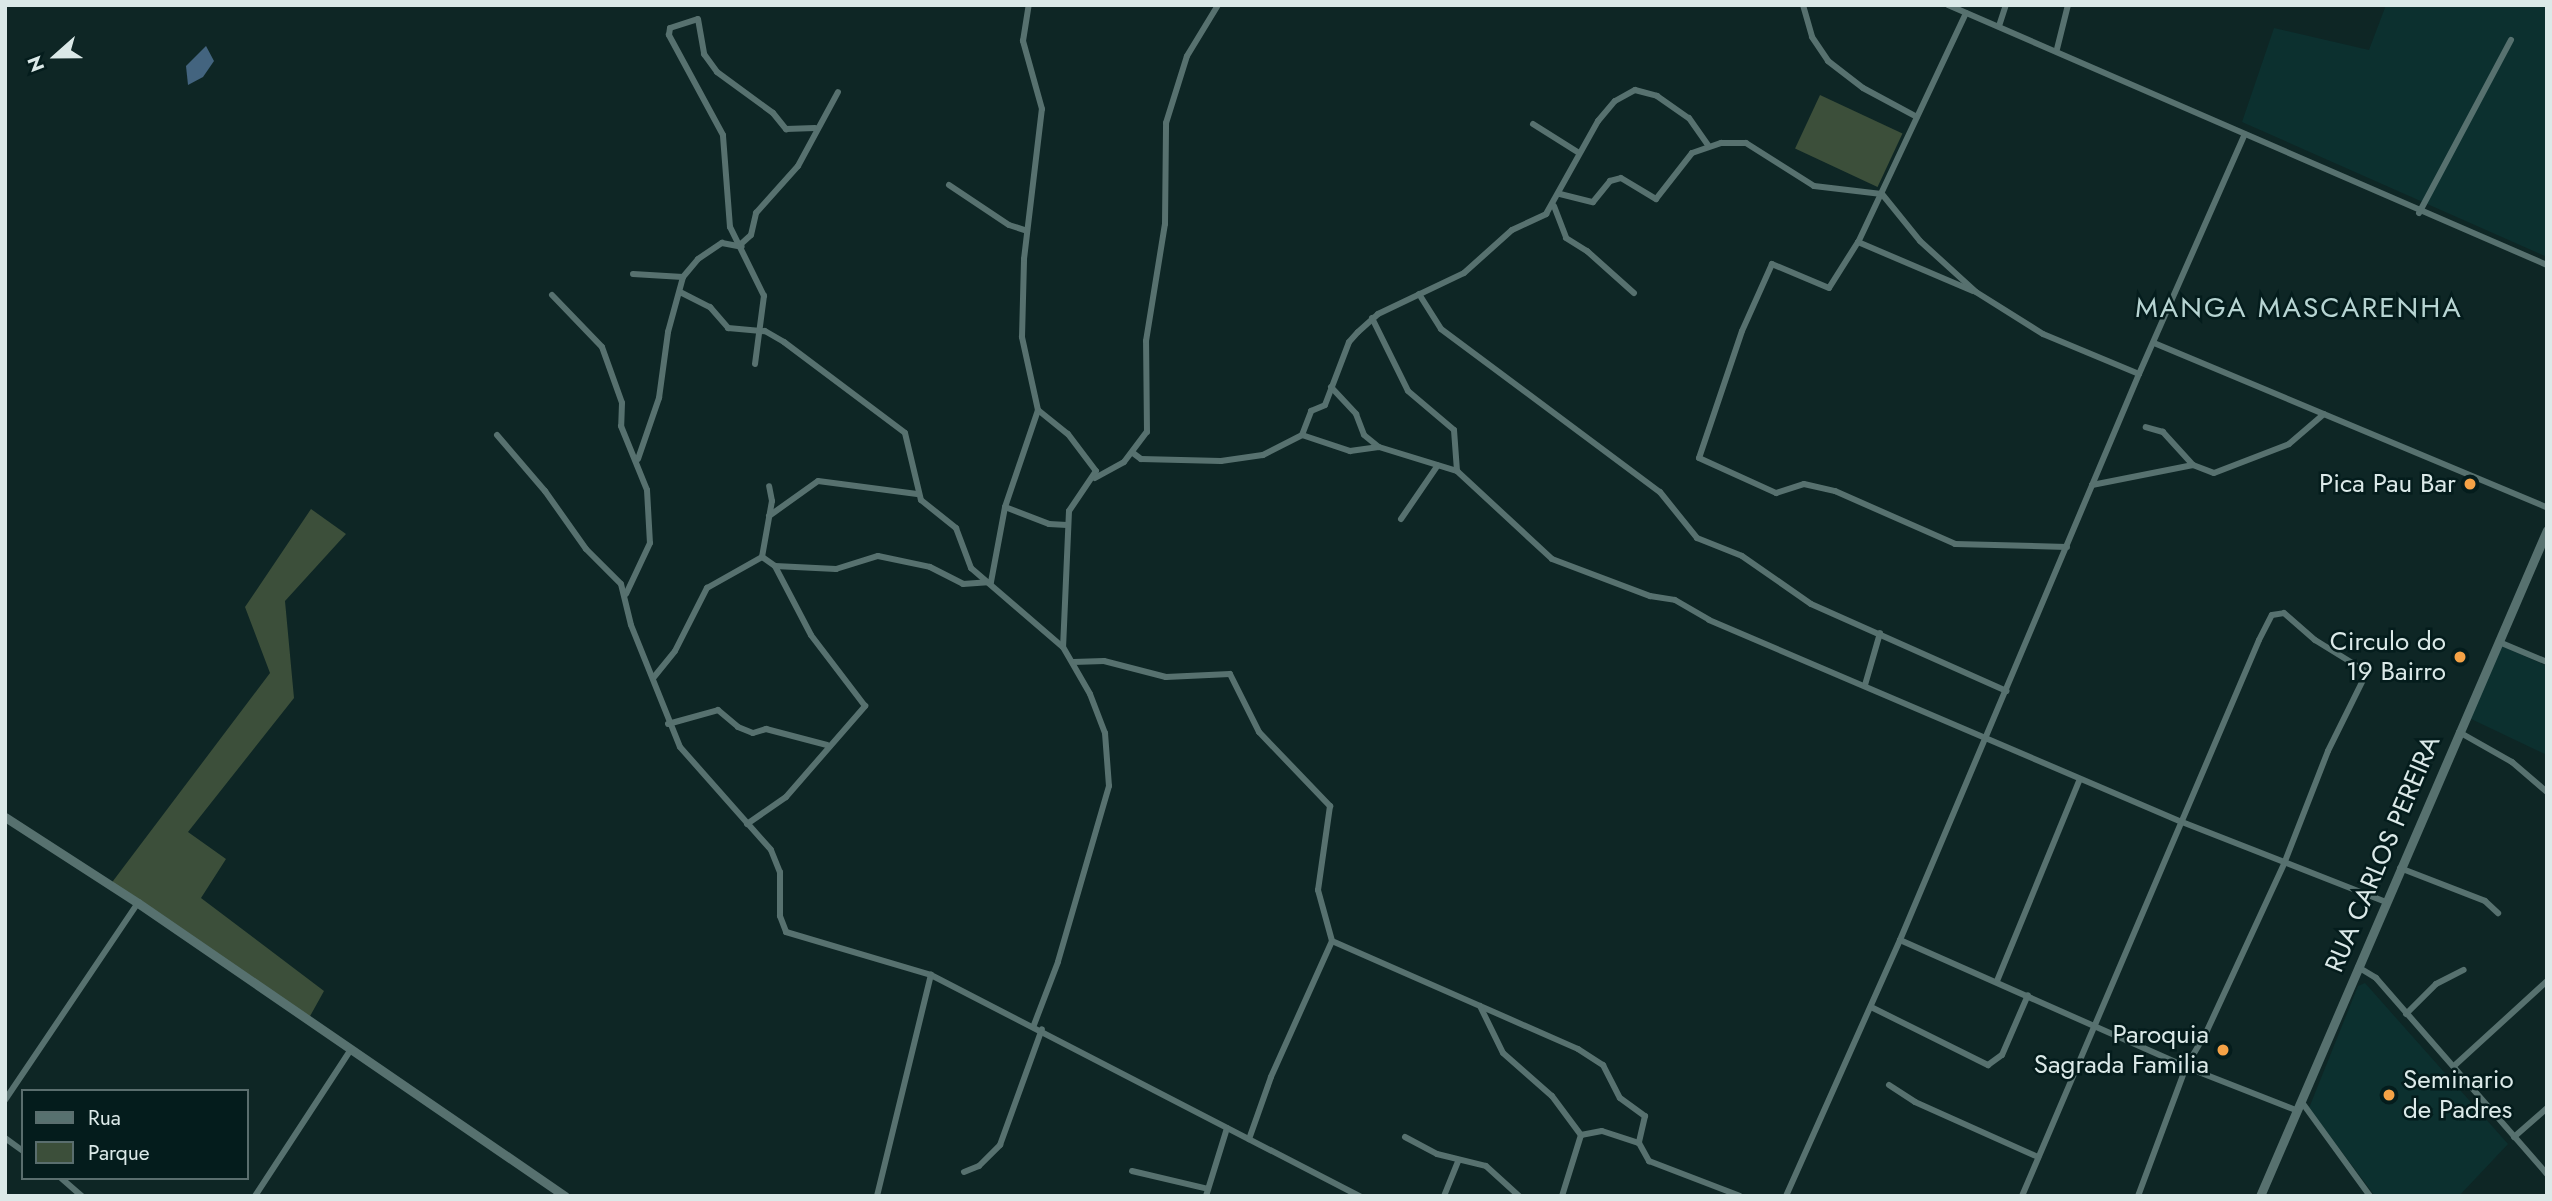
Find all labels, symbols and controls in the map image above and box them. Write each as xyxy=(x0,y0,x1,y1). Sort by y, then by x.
north arrow xyxy=(21,21,91,91)
text: N xyxy=(21,52,51,76)
district label: MANGA MASCARENHA xyxy=(2137,291,2461,325)
place label: Pica Pau Bar xyxy=(2319,468,2456,500)
marker: Pica Pau Bar xyxy=(2462,476,2478,492)
place label: Circulo do 19 Bairro xyxy=(2330,626,2446,688)
marker: Circulo do 19 Bairro xyxy=(2452,649,2468,665)
street label: RUA CARLOS PEREIRA xyxy=(2319,731,2447,977)
place label: Paroquia Sagrada Familia xyxy=(2034,1019,2209,1080)
marker: Paroquia Sagrada Familia xyxy=(2215,1042,2231,1058)
place label: Seminario de Padres xyxy=(2403,1064,2514,1126)
marker: Seminario de Padres xyxy=(2381,1087,2397,1103)
legend xyxy=(21,1089,248,1180)
text: Rua xyxy=(88,1103,121,1133)
text: Parque xyxy=(88,1138,150,1168)

